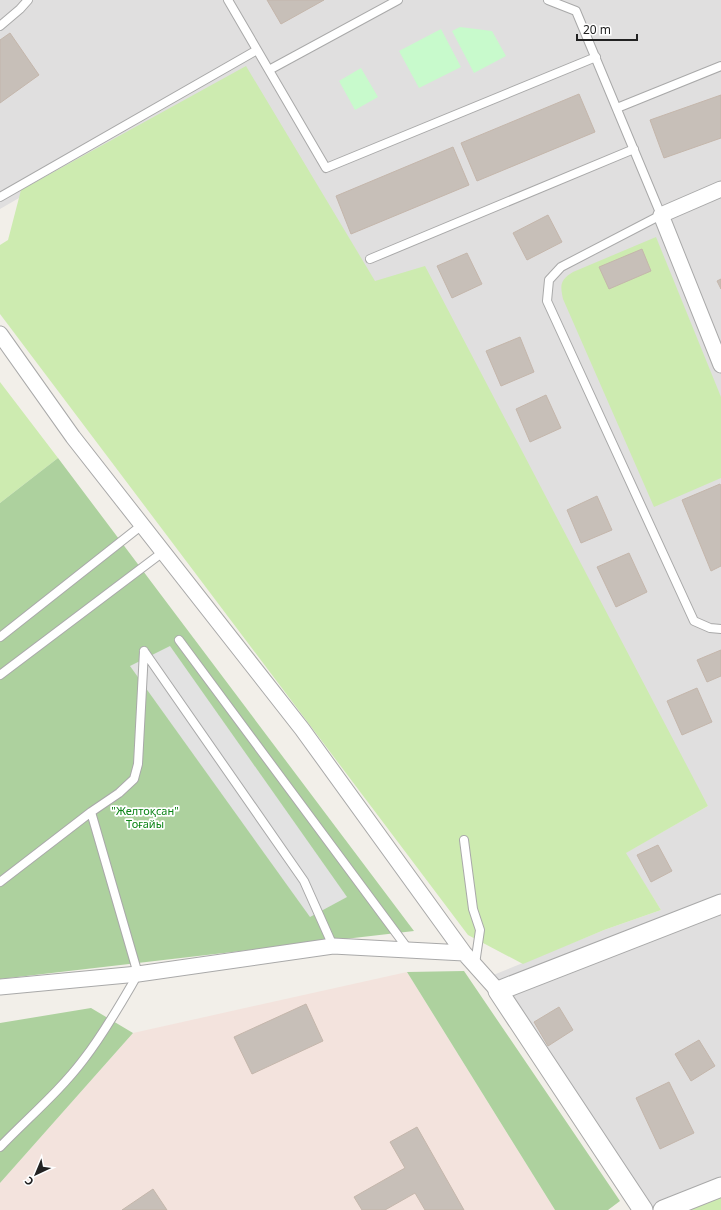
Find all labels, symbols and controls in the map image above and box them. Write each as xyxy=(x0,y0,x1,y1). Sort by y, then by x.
scale bar xyxy=(577,16,637,42)
text: 20 m xyxy=(583,21,611,38)
park label: "Желтоқсан" Тоғайы xyxy=(111,803,179,831)
north arrow xyxy=(16,1154,56,1194)
text: С xyxy=(21,1174,36,1189)

